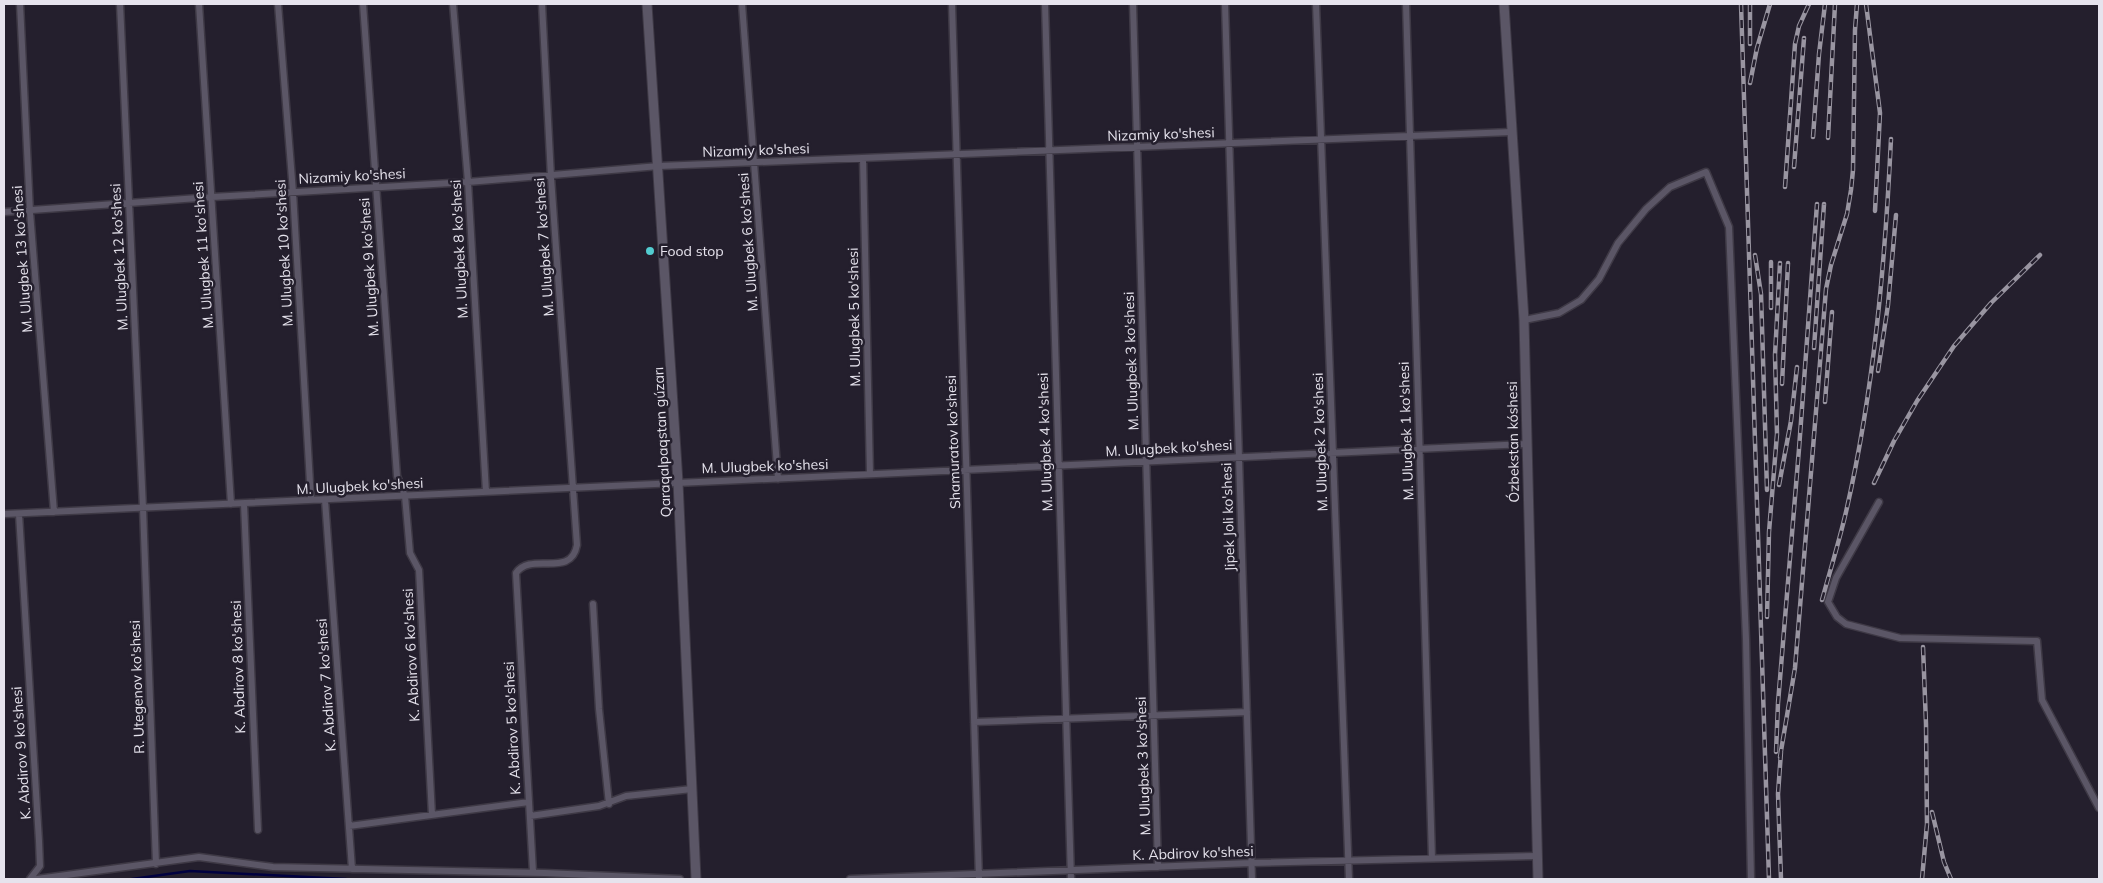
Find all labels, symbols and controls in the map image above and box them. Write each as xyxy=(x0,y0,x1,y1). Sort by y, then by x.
street label: Nizamiy ko'shesi xyxy=(1107,123,1215,145)
street label: Nizamiy ko'shesi xyxy=(702,139,810,161)
street label: Nizamiy ko'shesi xyxy=(298,164,406,188)
street label: M. Ulugbek 6 ko'shesi xyxy=(734,172,762,312)
street label: M. Ulugbek 7 ko'shesi xyxy=(530,177,558,317)
street label: M. Ulugbek 10 ko'shesi xyxy=(271,179,297,327)
street label: M. Ulugbek 8 ko'shesi xyxy=(446,179,472,319)
street label: M. Ulugbek 11 ko'shesi xyxy=(189,181,217,329)
street label: M. Ulugbek 12 ko'shesi xyxy=(106,183,132,331)
street label: M. Ulugbek 13 ko'shesi xyxy=(8,185,36,333)
street label: M. Ulugbek 9 ko'shesi xyxy=(355,197,383,337)
place label: Food stop xyxy=(660,242,724,260)
marker: Food stop xyxy=(644,245,656,257)
street label: M. Ulugbek 5 ko'shesi xyxy=(844,247,864,387)
street label: M. Ulugbek 3 ko'shesi xyxy=(1120,291,1142,431)
street label: M. Ulugbek 1 ko'shesi xyxy=(1395,361,1417,501)
street label: Qaraqalpaqstan gúzarı xyxy=(649,366,675,518)
street label: M. Ulugbek 4 ko'shesi xyxy=(1034,372,1056,512)
street label: M. Ulugbek 2 ko'shesi xyxy=(1309,372,1331,512)
street label: Shamuratov ko'shesi xyxy=(942,375,964,509)
street label: Ózbekstan kóshesi xyxy=(1503,381,1523,503)
street label: M. Ulugbek ko'shesi xyxy=(1105,436,1233,460)
street label: M. Ulugbek ko'shesi xyxy=(701,455,829,477)
street label: Jipek Joli ko'shesi xyxy=(1217,462,1239,572)
street label: M. Ulugbek ko'shesi xyxy=(296,474,424,498)
street label: K. Abdirov 6 ko'shesi xyxy=(399,588,423,722)
street label: K. Abdirov 8 ko'shesi xyxy=(227,600,249,734)
street label: K. Abdirov 7 ko'shesi xyxy=(312,618,340,752)
street label: R. Utegenov ko'shesi xyxy=(126,620,148,754)
street label: K. Abdirov 5 ko'shesi xyxy=(500,661,524,795)
street label: K. Abdirov 9 ko'shesi xyxy=(7,686,35,820)
street label: M. Ulugbek 3 ko'shesi xyxy=(1132,696,1154,836)
street label: K. Abdirov ko'shesi xyxy=(1132,842,1254,864)

